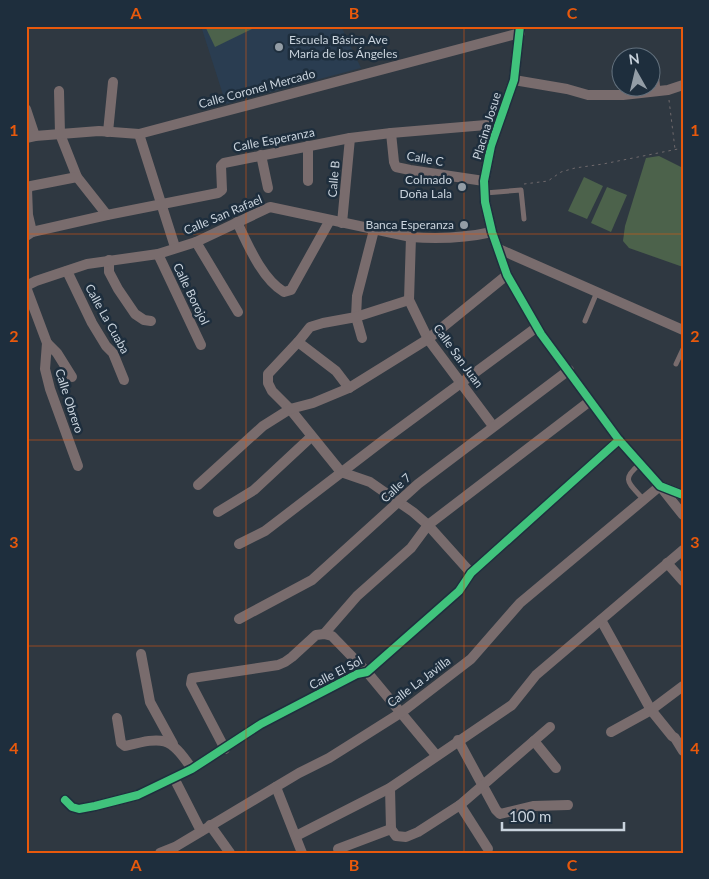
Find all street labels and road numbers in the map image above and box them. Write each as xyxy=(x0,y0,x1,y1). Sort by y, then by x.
street label: Calle Coronel Mercado xyxy=(197,66,317,111)
street label: Placina Josue xyxy=(469,90,504,161)
street label: Calle Esperanza xyxy=(232,124,316,155)
street label: Calle C xyxy=(406,148,445,169)
street label: Calle B xyxy=(324,160,343,198)
street label: Calle San Rafael xyxy=(181,191,264,238)
street label: Calle Borojol xyxy=(170,260,213,327)
street label: Calle La Cuaba xyxy=(82,281,133,356)
street label: Calle San Juan xyxy=(430,321,487,391)
street label: Calle Obrero xyxy=(52,367,87,435)
street label: Calle 7 xyxy=(377,470,414,505)
street label: Calle El Sol xyxy=(307,653,365,692)
street label: Calle La Javilla xyxy=(384,653,453,710)

